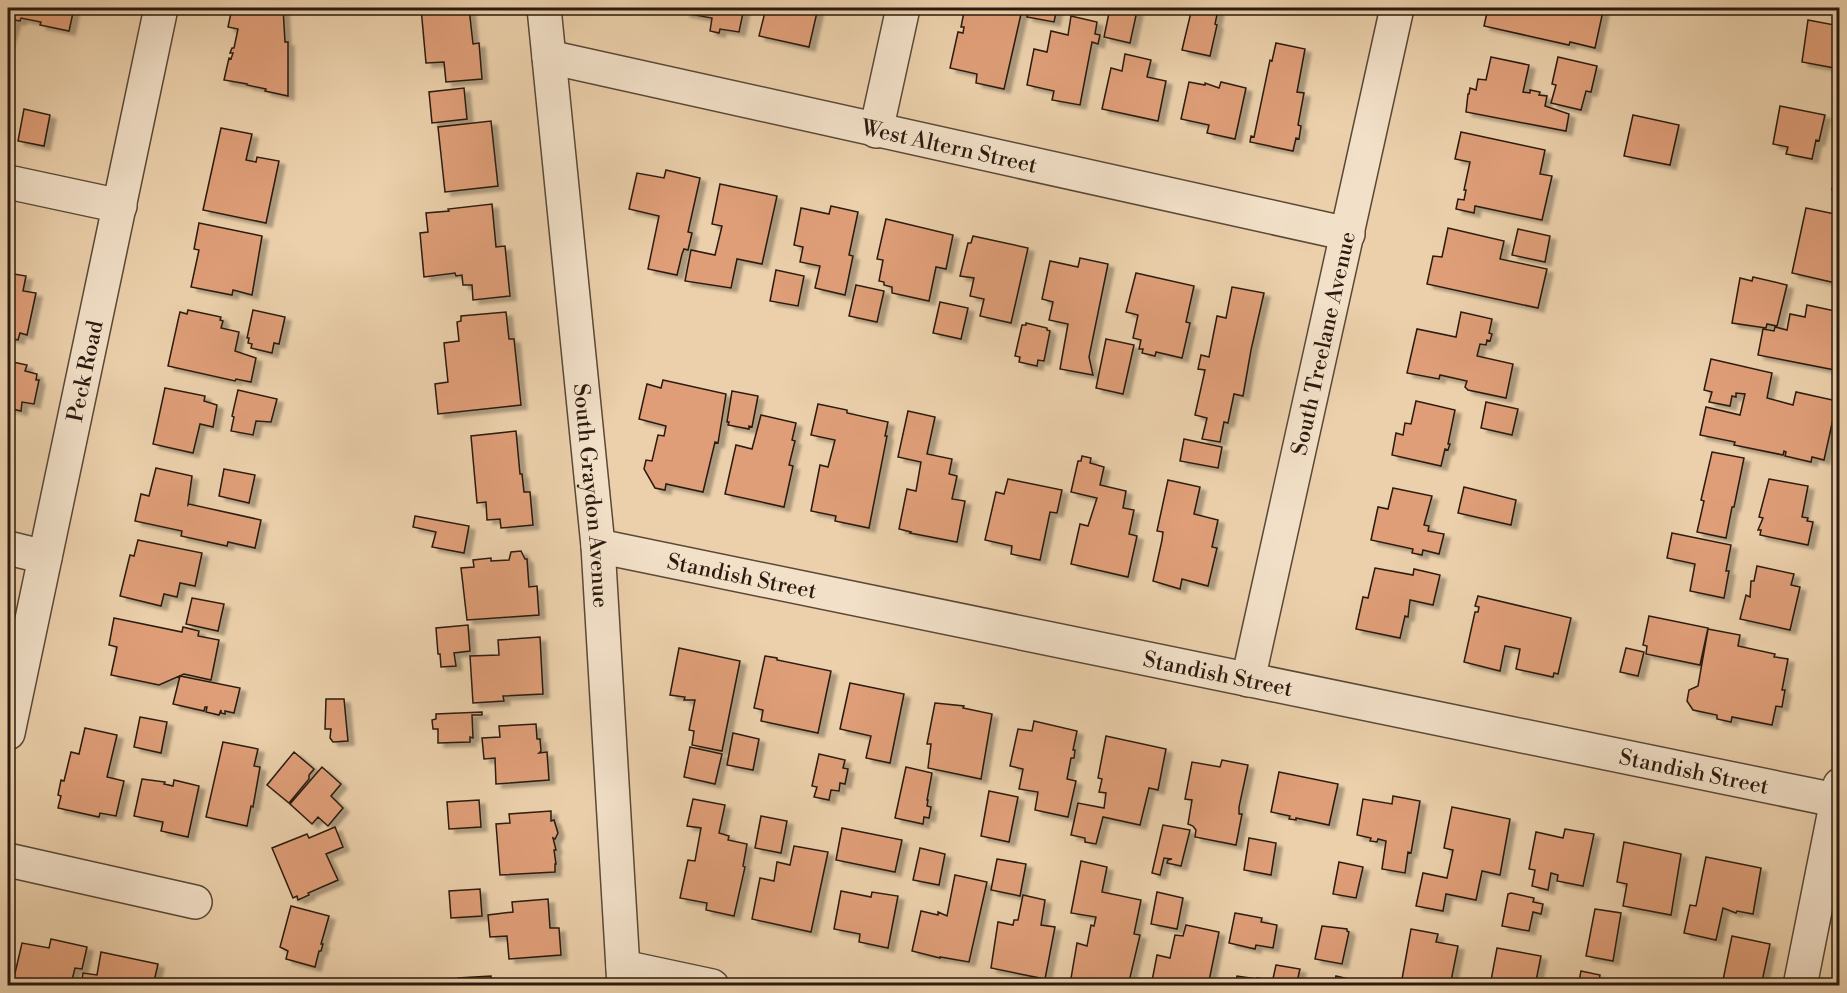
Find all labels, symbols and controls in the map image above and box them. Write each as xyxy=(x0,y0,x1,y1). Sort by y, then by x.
street label: West Altern Street xyxy=(857,114,1040,180)
street label: South Treelane Avenue xyxy=(1286,229,1362,458)
street label: Peck Road xyxy=(62,318,110,424)
street label: South Graydon Avenue xyxy=(567,382,614,609)
street label: Standish Street xyxy=(665,549,819,606)
street label: Standish Street xyxy=(1141,646,1295,703)
street label: Standish Street xyxy=(1617,744,1771,801)

